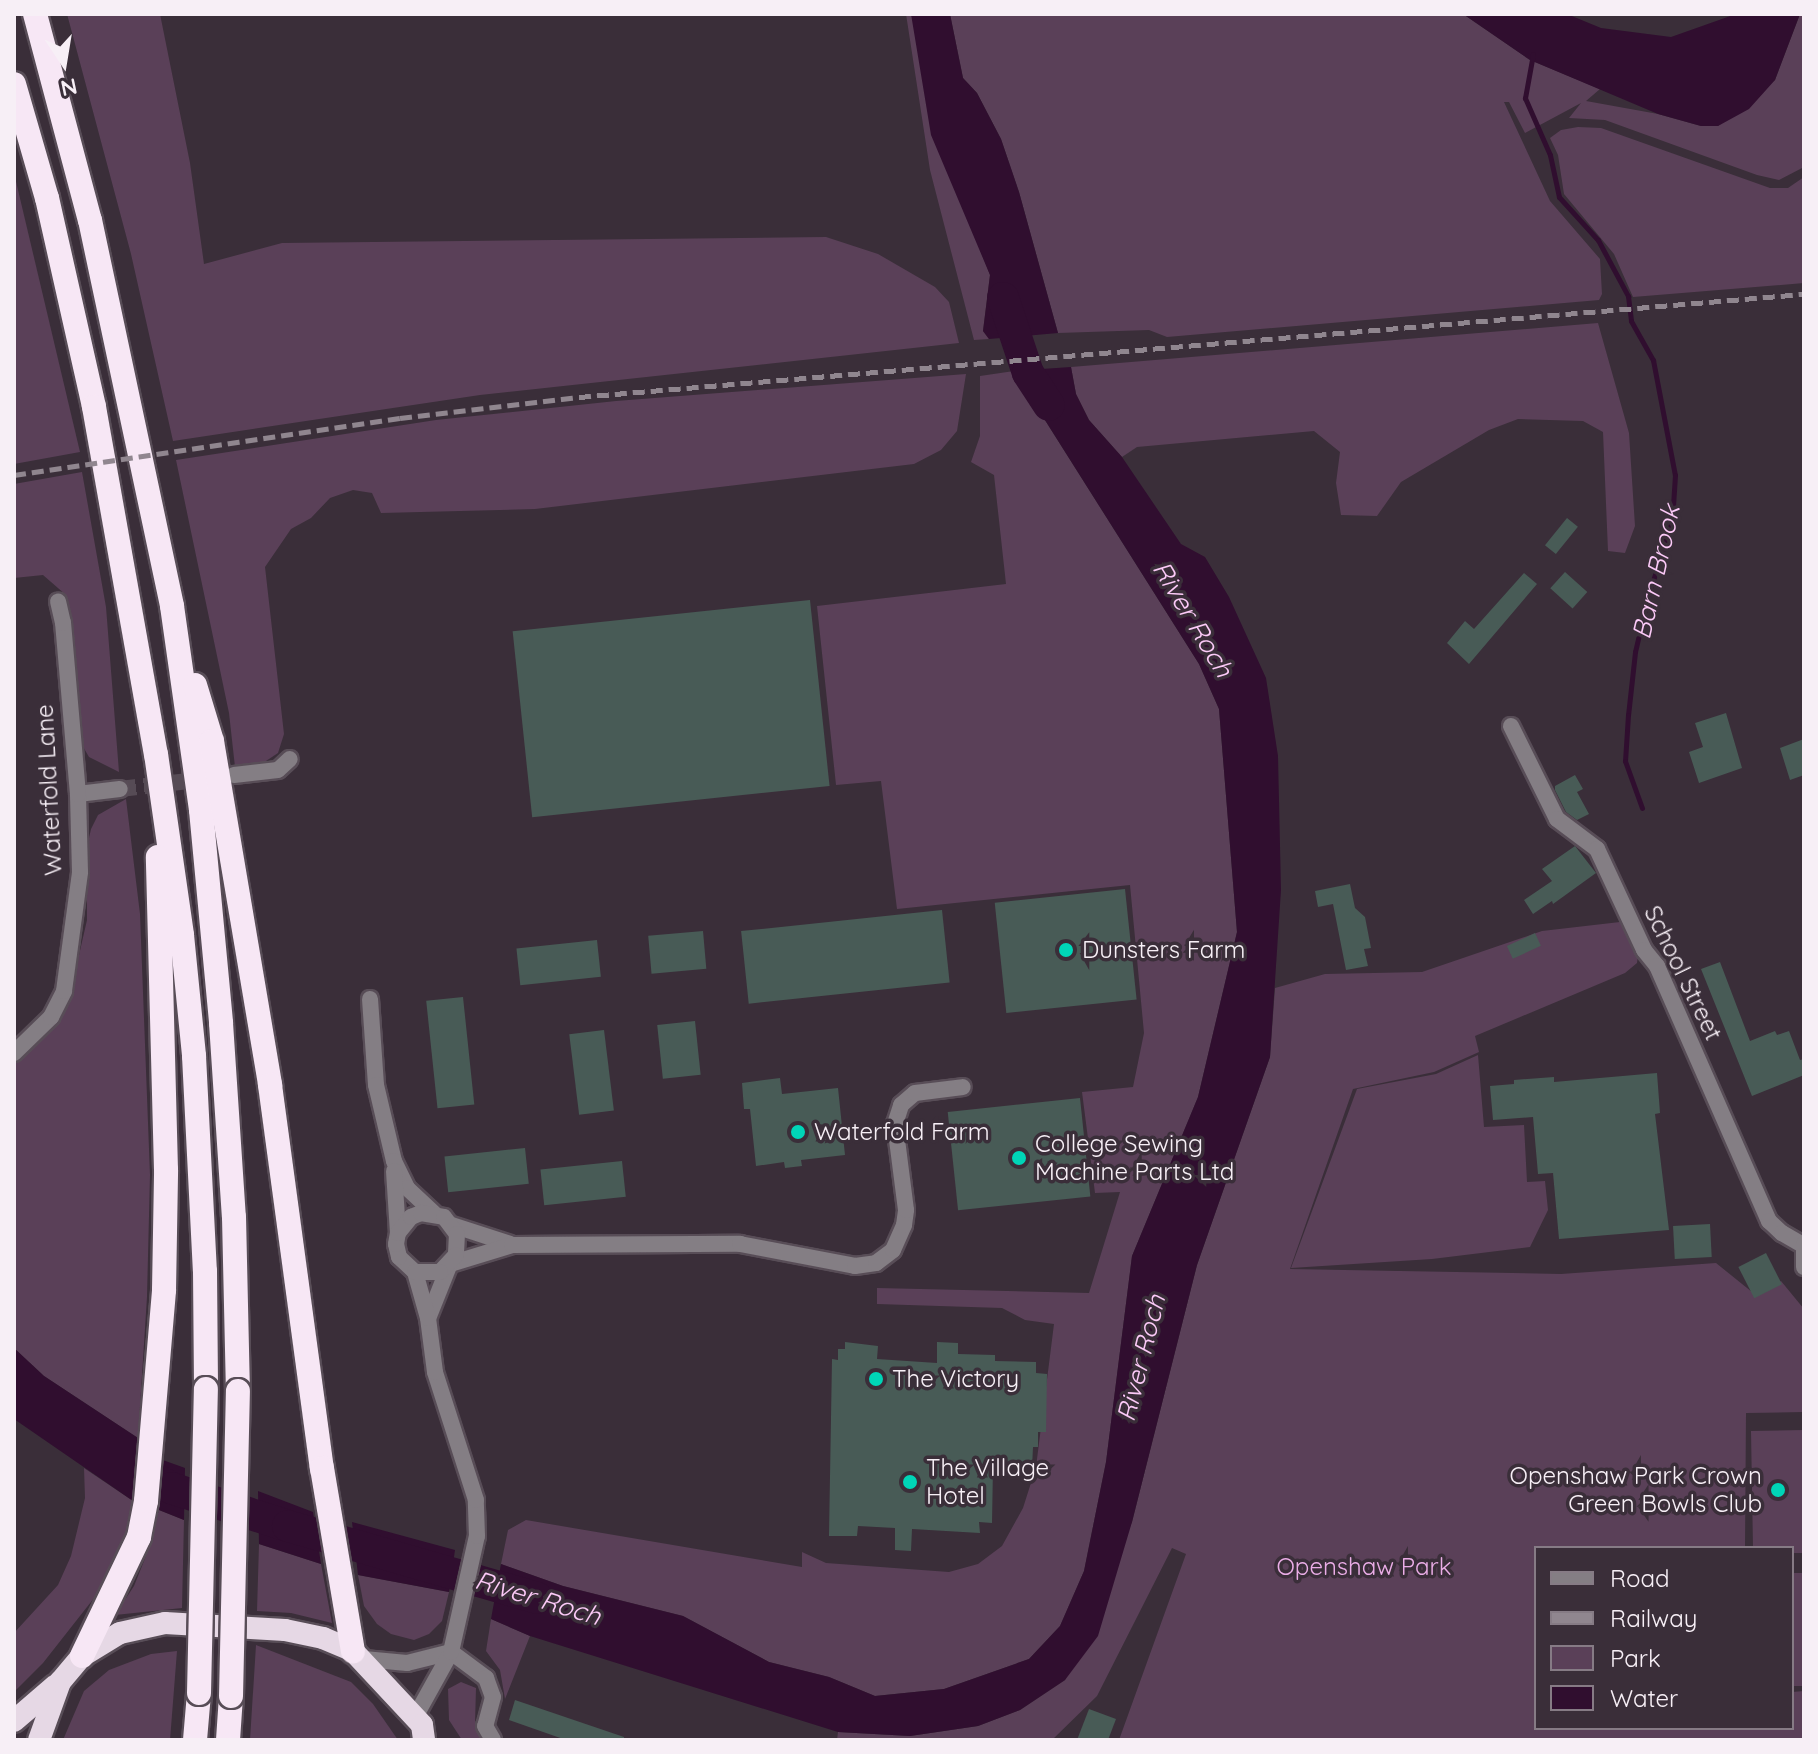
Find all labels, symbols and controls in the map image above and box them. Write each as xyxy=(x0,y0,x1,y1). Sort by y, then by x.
north arrow xyxy=(24,24,104,104)
text: N xyxy=(58,72,80,103)
water label: Barn Brook xyxy=(1625,502,1687,642)
water label: River Roch xyxy=(1146,555,1240,683)
street label: Waterfold Lane xyxy=(30,704,68,876)
street label: School Street xyxy=(1638,901,1728,1045)
place label: Dunsters Farm xyxy=(1082,936,1245,964)
marker: Dunsters Farm xyxy=(1057,941,1075,959)
place label: Waterfold Farm xyxy=(814,1118,990,1146)
marker: Waterfold Farm xyxy=(789,1123,807,1141)
place label: College Sewing Machine Parts Ltd xyxy=(1035,1130,1234,1186)
marker: College Sewing Machine Parts Ltd xyxy=(1010,1149,1028,1167)
water label: River Roch xyxy=(1110,1291,1172,1425)
place label: The Victory xyxy=(892,1365,1019,1393)
marker: The Victory xyxy=(867,1370,885,1388)
place label: The Village Hotel xyxy=(926,1454,1049,1510)
place label: Openshaw Park Crown Green Bowls Club xyxy=(1510,1462,1762,1518)
marker: The Village Hotel xyxy=(901,1473,919,1491)
marker: Openshaw Park Crown Green Bowls Club xyxy=(1769,1481,1787,1499)
legend xyxy=(1534,1546,1794,1730)
park label: Openshaw Park xyxy=(1276,1553,1452,1581)
text: Road xyxy=(1610,1563,1670,1593)
water label: River Roch xyxy=(471,1564,605,1632)
text: Railway xyxy=(1610,1603,1697,1633)
text: Park xyxy=(1610,1643,1661,1673)
text: Water xyxy=(1610,1683,1678,1713)

